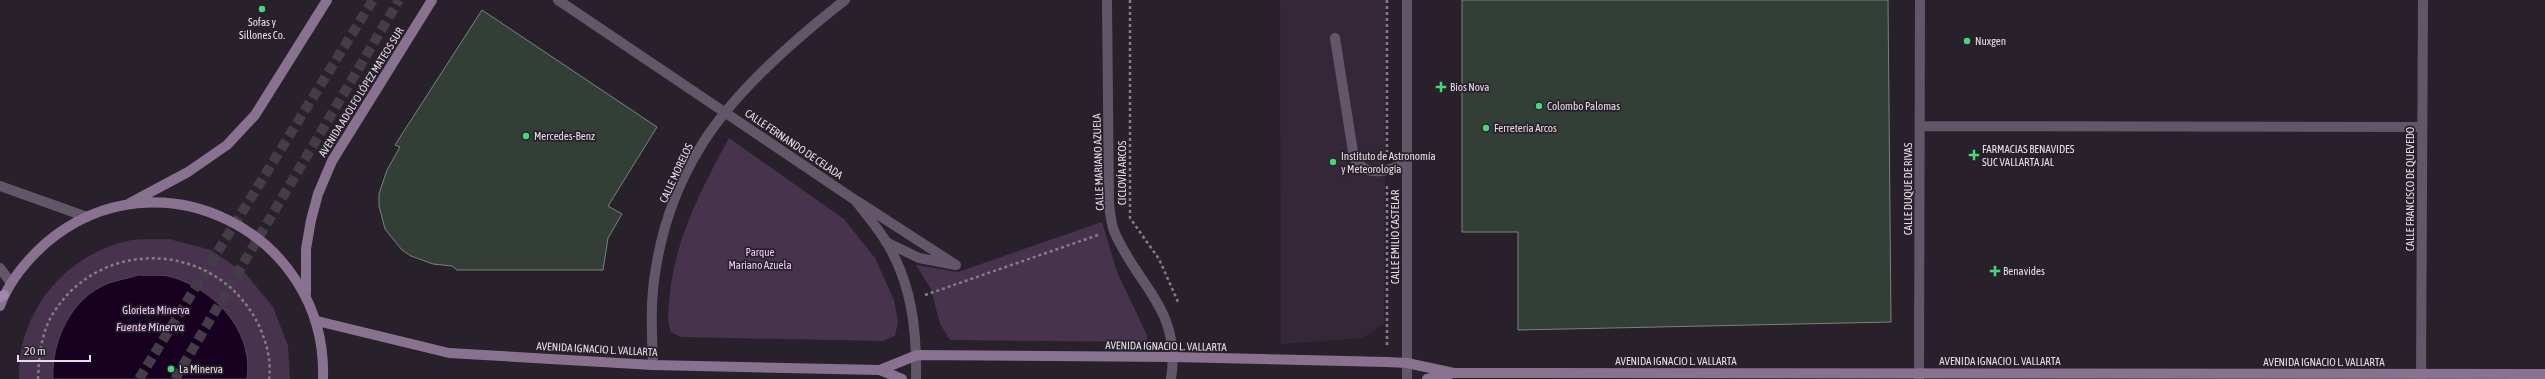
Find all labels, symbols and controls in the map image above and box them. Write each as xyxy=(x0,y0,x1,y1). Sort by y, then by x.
marker: Sofas y Sillones Co. xyxy=(257,4,267,14)
place label: Sofas y Sillones Co. xyxy=(239,16,285,41)
street label: AVENIDA ADOLFO LÓPEZ MATEOS SUR xyxy=(316,25,406,159)
place label: Nuxgen xyxy=(1975,35,2006,47)
marker: Nuxgen xyxy=(1962,36,1972,46)
marker: Bios Nova xyxy=(1435,81,1447,93)
place label: Bios Nova xyxy=(1450,81,1489,93)
place label: Colombo Palomas xyxy=(1547,100,1620,112)
marker: Colombo Palomas xyxy=(1534,101,1544,111)
street label: CALLE FERNANDO DE CELADA xyxy=(743,107,846,182)
street label: CALLE MARIANO AZUELA xyxy=(1090,113,1106,211)
place label: Ferreteria Arcos xyxy=(1494,122,1557,134)
marker: Ferreteria Arcos xyxy=(1481,123,1491,133)
street label: CALLE FRANCISCO DE QUEVEDO xyxy=(2404,127,2416,251)
place label: Mercedes-Benz xyxy=(534,130,595,142)
marker: Mercedes-Benz xyxy=(521,131,531,141)
street label: CICLOVÍA ARCOS xyxy=(1116,140,1128,205)
street label: CALLE MORELOS xyxy=(657,141,695,205)
street label: CALLE DUQUE DE RIVAS xyxy=(1902,142,1914,235)
place label: FARMACIAS BENAVIDES SUC VALLARTA JAL xyxy=(1982,143,2075,168)
place label: Instituto de Astronomía y Meteorología xyxy=(1341,150,1436,175)
marker: FARMACIAS BENAVIDES SUC VALLARTA JAL xyxy=(1969,150,1979,160)
marker: Instituto de Astronomía y Meteorología xyxy=(1328,157,1338,167)
street label: CALLE EMILIO CASTELAR xyxy=(1389,189,1401,284)
park label: Parque Mariano Azuela xyxy=(728,246,792,271)
place label: Benavides xyxy=(2003,265,2045,277)
marker: Benavides xyxy=(1990,266,2000,276)
park label: Glorieta Minerva xyxy=(122,304,190,316)
water label: Fuente Minerva xyxy=(116,320,185,334)
scale bar xyxy=(18,337,90,363)
street label: AVENIDA IGNACIO L. VALLARTA xyxy=(1105,339,1227,353)
street label: AVENIDA IGNACIO L. VALLARTA xyxy=(536,340,658,358)
text: 20 m xyxy=(24,344,46,358)
street label: AVENIDA IGNACIO L. VALLARTA xyxy=(1615,355,1737,367)
street label: AVENIDA IGNACIO L. VALLARTA xyxy=(1939,355,2061,367)
street label: AVENIDA IGNACIO L. VALLARTA xyxy=(2263,356,2385,368)
place label: La Minerva xyxy=(179,363,223,375)
marker: La Minerva xyxy=(166,364,176,374)

